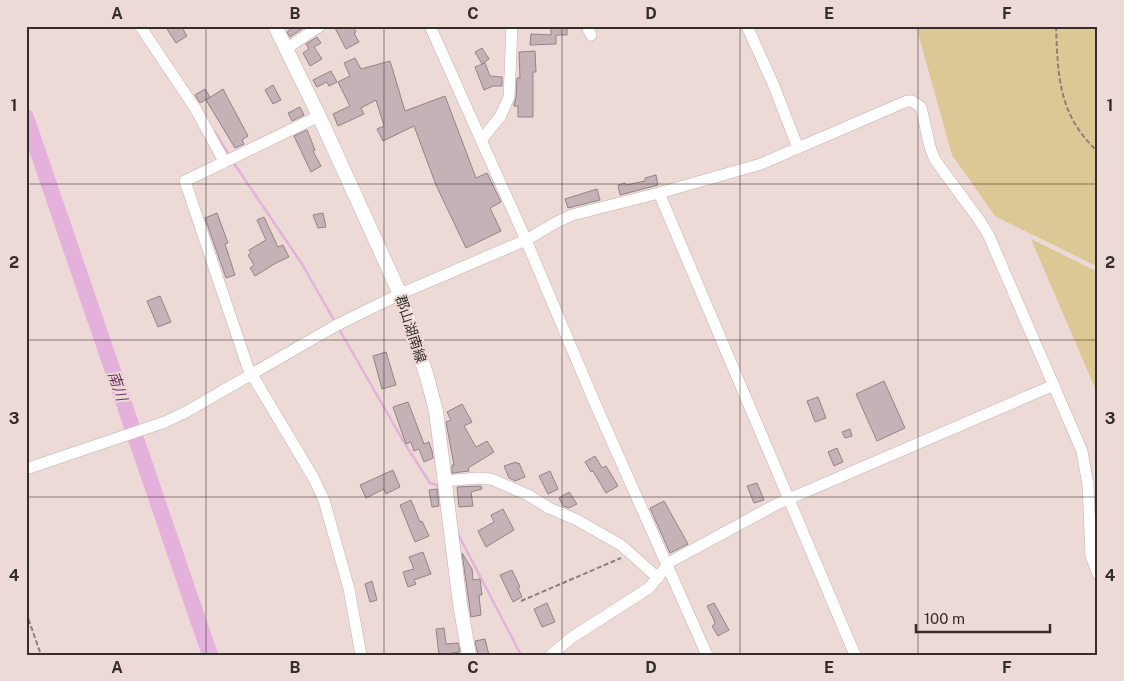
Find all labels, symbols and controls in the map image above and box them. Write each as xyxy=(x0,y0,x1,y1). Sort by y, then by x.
text: A xyxy=(111,4,123,23)
text: B xyxy=(290,4,301,23)
text: C xyxy=(467,4,479,23)
text: D xyxy=(645,4,657,23)
text: E xyxy=(824,4,834,23)
text: F xyxy=(1002,4,1012,23)
text: 1 xyxy=(11,96,17,115)
text: 1 xyxy=(1107,96,1113,115)
text: 2 xyxy=(9,253,19,272)
text: 2 xyxy=(1105,253,1115,272)
street label: 郡山湖南線 xyxy=(393,293,429,365)
water label: 南川 xyxy=(105,369,132,405)
text: 3 xyxy=(9,409,19,428)
text: 3 xyxy=(1105,409,1115,428)
text: 4 xyxy=(9,566,20,585)
text: 4 xyxy=(1105,566,1116,585)
scale bar xyxy=(916,601,1050,633)
text: 100 m xyxy=(924,610,965,627)
text: A xyxy=(111,658,123,677)
text: B xyxy=(290,658,301,677)
text: C xyxy=(467,658,479,677)
text: D xyxy=(645,658,657,677)
text: E xyxy=(824,658,834,677)
text: F xyxy=(1002,658,1012,677)

